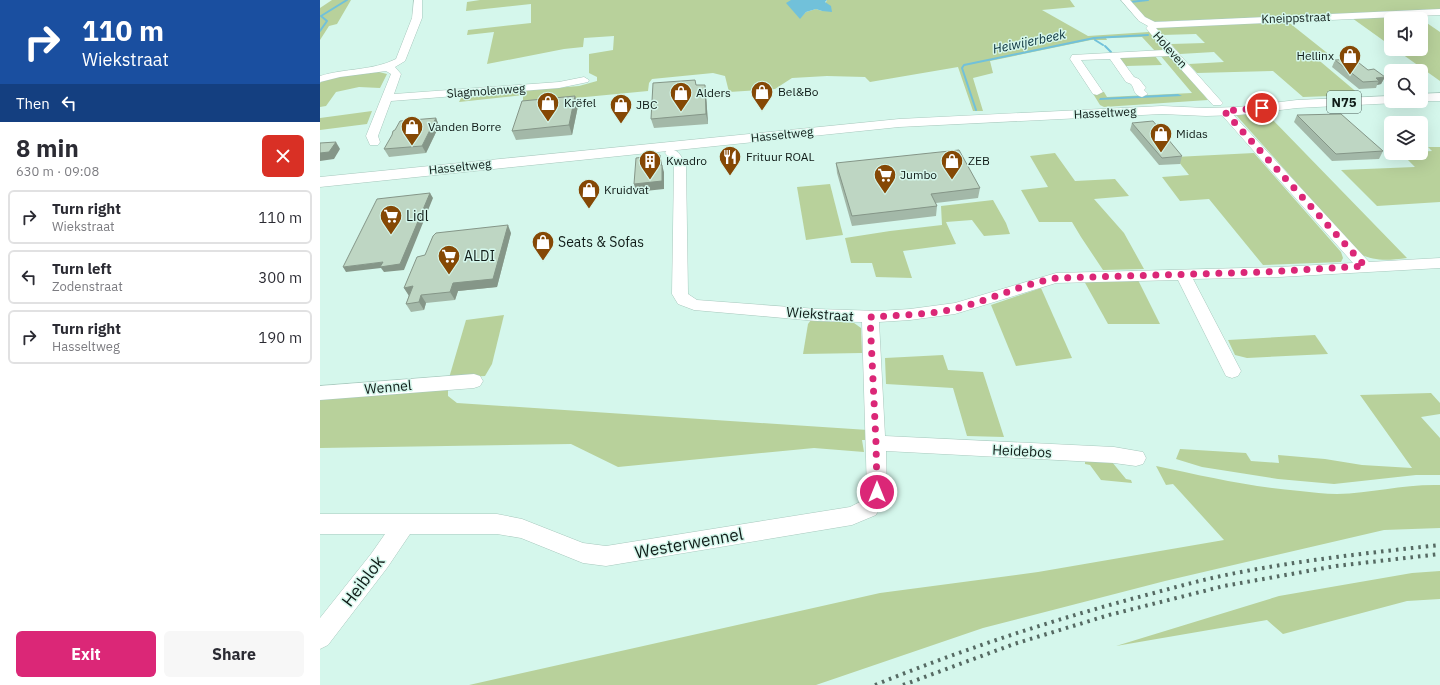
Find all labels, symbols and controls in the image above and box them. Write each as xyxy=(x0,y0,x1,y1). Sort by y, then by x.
street label: Kneippstraat xyxy=(1261,9,1331,26)
text: 110 m xyxy=(82,12,164,49)
map controls xyxy=(1384,12,1428,160)
button: sound xyxy=(1384,12,1428,56)
icon: right xyxy=(16,16,68,68)
water label: Heiwijerbeek xyxy=(991,25,1067,58)
street label: Holeven xyxy=(1150,28,1191,71)
shop icon: Hellinx xyxy=(1337,43,1363,76)
text: Wiekstraat xyxy=(82,48,169,71)
place label: Hellinx xyxy=(1297,48,1334,63)
button: search xyxy=(1384,64,1428,108)
shop icon: Bel&Bo xyxy=(749,79,775,112)
street label: Slagmolenweg xyxy=(446,80,526,101)
shop icon: Alders xyxy=(668,80,694,113)
place label: Bel&Bo xyxy=(778,84,819,99)
place label: Alders xyxy=(696,85,731,100)
shop icon: Krëfel xyxy=(535,90,561,123)
pin xyxy=(1245,91,1279,125)
road number: N75 xyxy=(1327,91,1361,113)
icon: left xyxy=(58,92,80,114)
shop icon: JBC xyxy=(608,92,634,125)
text: Then xyxy=(16,94,50,113)
place label: Krëfel xyxy=(564,95,596,110)
place label: JBC xyxy=(636,97,658,112)
icon: arrive xyxy=(1251,97,1273,119)
street label: Hasseltweg xyxy=(1073,103,1137,122)
shop icon: Vanden Borre xyxy=(399,114,425,147)
button: layers xyxy=(1384,116,1428,160)
place label: Vanden Borre xyxy=(428,119,502,134)
shop icon: Midas xyxy=(1148,121,1174,154)
street label: Hasseltweg xyxy=(750,124,815,145)
place label: Midas xyxy=(1176,126,1208,141)
text: 8 min xyxy=(16,132,79,164)
button: close xyxy=(262,135,304,177)
restaurant icon: Frituur ROAL xyxy=(717,144,743,177)
building icon: Kwadro xyxy=(637,148,663,181)
shop icon: ZEB xyxy=(939,148,965,181)
place label: Frituur ROAL xyxy=(746,149,815,164)
place label: Kwadro xyxy=(666,153,707,168)
place label: ZEB xyxy=(968,153,990,168)
street label: Hasseltweg xyxy=(428,156,493,177)
supermarket icon: Jumbo xyxy=(872,162,898,195)
text: 630 m · 09:08 xyxy=(16,163,99,180)
place label: Jumbo xyxy=(900,167,937,182)
shop icon: Kruidvat xyxy=(576,177,602,210)
place label: Kruidvat xyxy=(604,182,649,197)
text: Turn right xyxy=(52,199,121,218)
supermarket icon: Lidl xyxy=(378,203,404,236)
icon: right xyxy=(18,206,40,228)
place label: Lidl xyxy=(406,207,429,225)
text: 110 m xyxy=(258,208,302,227)
text: Wiekstraat xyxy=(52,218,115,235)
shop icon: Seats & Sofas xyxy=(530,229,556,262)
place label: Seats & Sofas xyxy=(558,233,644,251)
supermarket icon: ALDI xyxy=(436,243,462,276)
place label: ALDI xyxy=(464,247,495,265)
text: Turn left xyxy=(52,259,112,278)
icon: left xyxy=(18,266,40,288)
text: 300 m xyxy=(258,268,302,287)
text: Zodenstraat xyxy=(52,278,123,295)
street label: Wiekstraat xyxy=(786,303,854,325)
text: Turn right xyxy=(52,319,121,338)
icon: right xyxy=(18,326,40,348)
text: 190 m xyxy=(258,328,302,347)
text: Hasseltweg xyxy=(52,338,120,355)
street label: Wennel xyxy=(364,376,413,398)
street label: Heidebos xyxy=(992,440,1052,462)
position arrow xyxy=(856,471,898,513)
street label: Westerwennel xyxy=(633,523,745,563)
street label: Heiblok xyxy=(337,551,389,611)
button: Exit xyxy=(16,631,156,677)
button: Share xyxy=(164,631,304,677)

